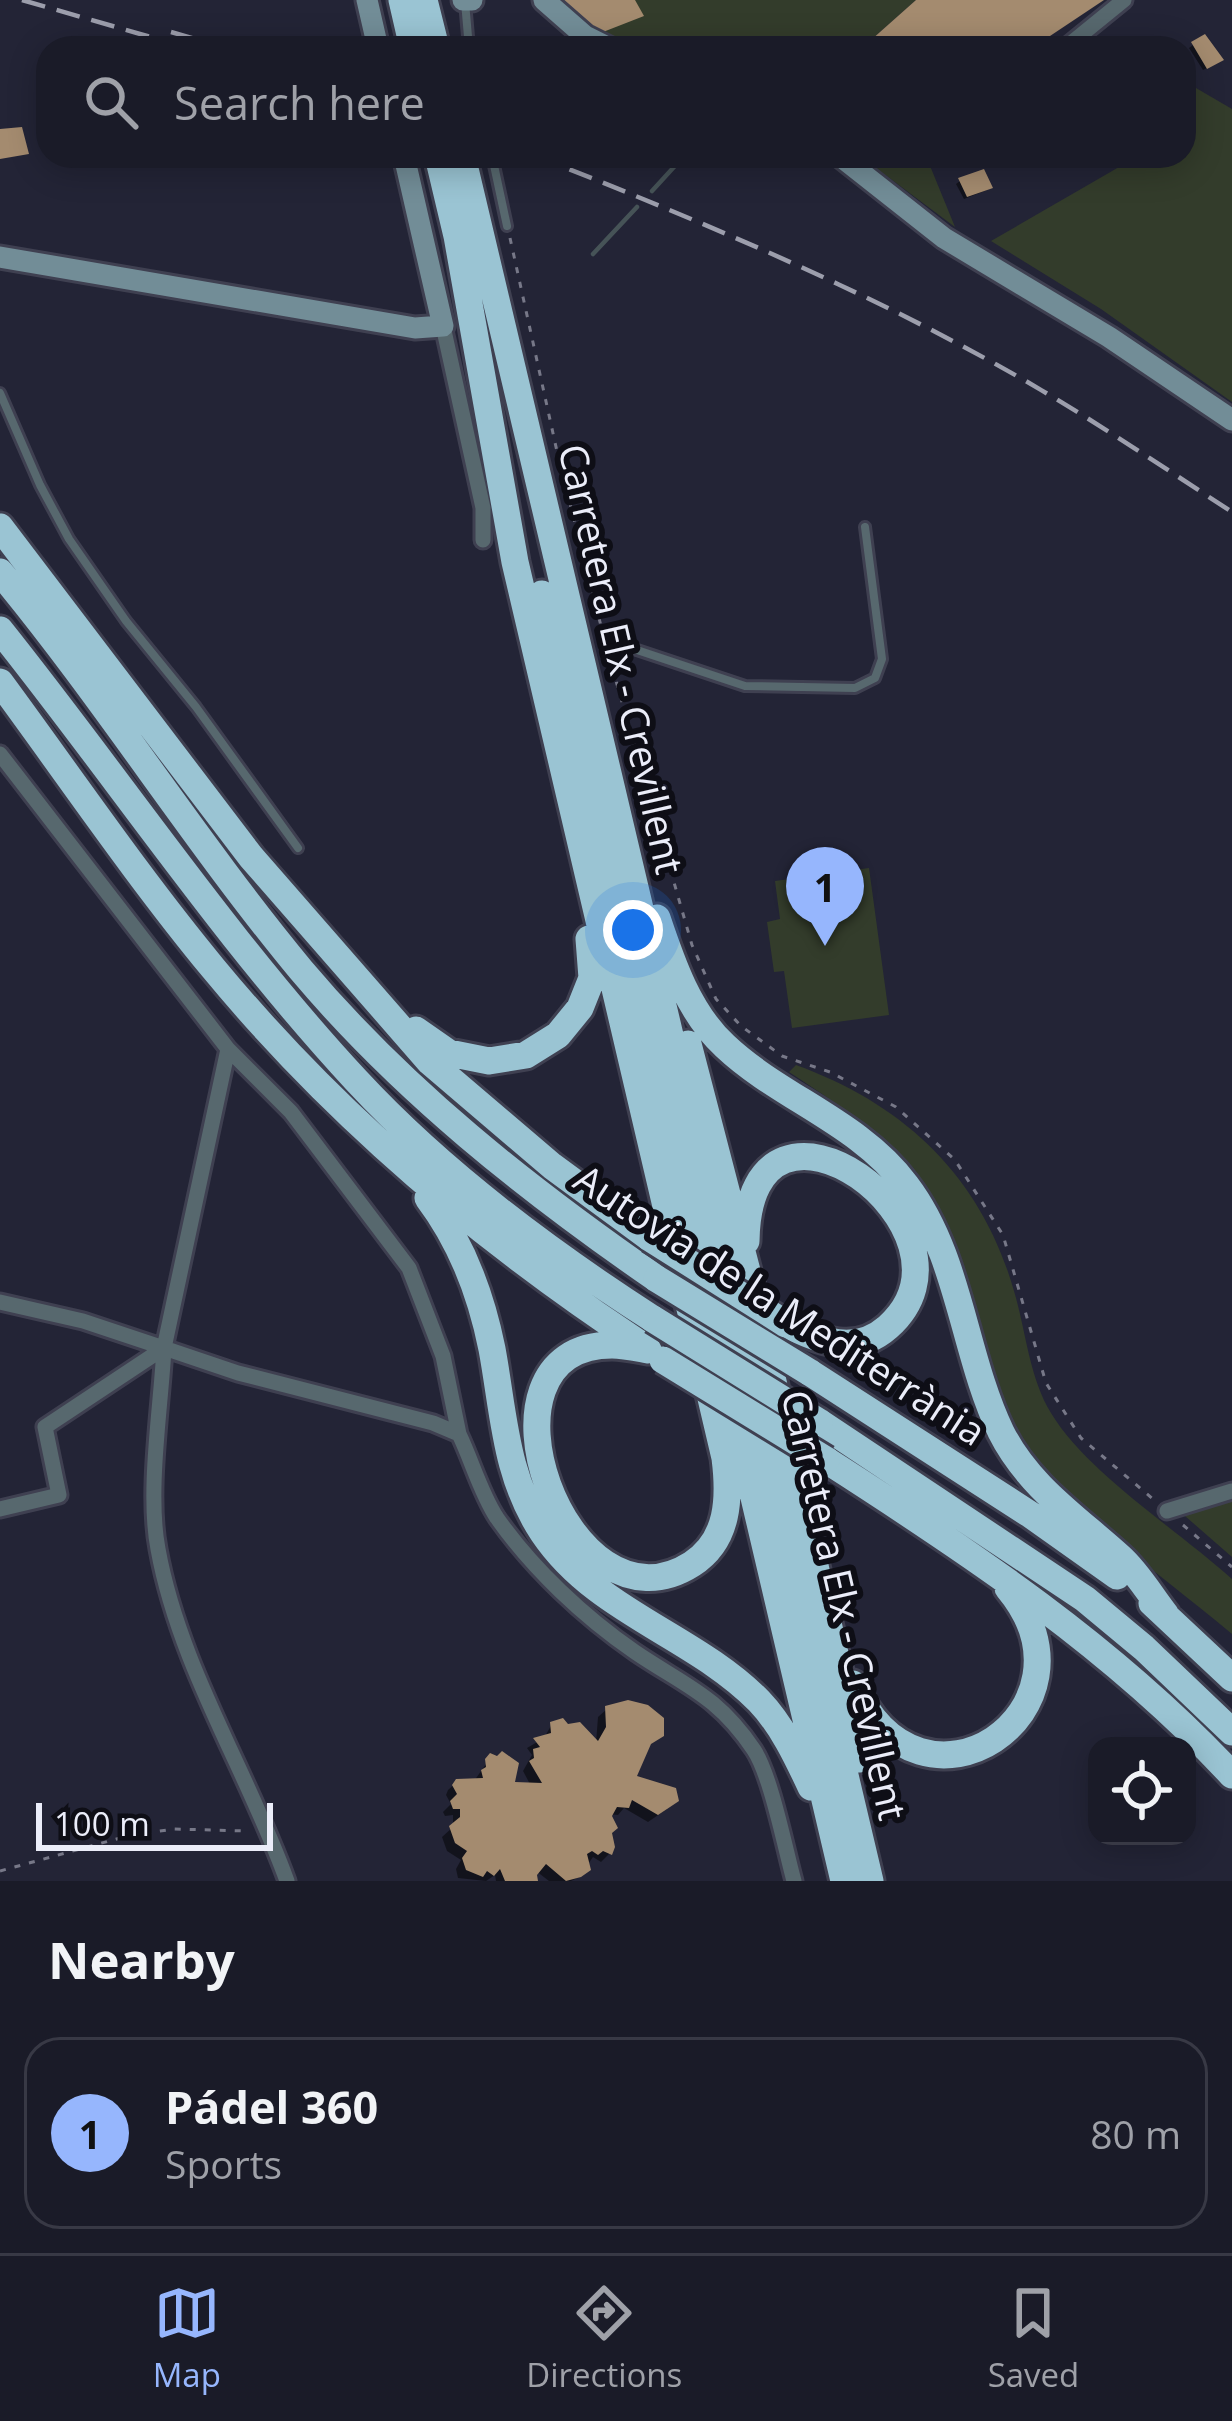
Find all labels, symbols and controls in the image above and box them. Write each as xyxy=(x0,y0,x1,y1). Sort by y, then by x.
search box xyxy=(36,36,1196,168)
icon: search xyxy=(78,69,144,135)
text: Search here xyxy=(174,72,425,133)
street label: Carretera Elx - Crevillent xyxy=(547,439,698,879)
pin: 1 xyxy=(786,847,864,946)
your location xyxy=(603,900,663,960)
street label: Autovia de la Mediterrània xyxy=(565,1151,997,1457)
street label: Carretera Elx - Crevillent xyxy=(770,1385,921,1825)
map controls xyxy=(1088,1737,1196,1845)
button: locate xyxy=(1088,1737,1196,1845)
scale bar xyxy=(36,1797,273,1850)
text: 100 m xyxy=(54,1801,150,1846)
text: Nearby xyxy=(48,1924,235,1994)
text: Pádel 360 xyxy=(165,2076,378,2137)
text: 1 xyxy=(79,2107,101,2160)
text: 80 m xyxy=(1090,2107,1181,2160)
text: Sports xyxy=(165,2137,282,2190)
tab: Map xyxy=(153,2280,221,2397)
tab: Directions xyxy=(526,2280,682,2397)
tab: Saved xyxy=(988,2280,1079,2397)

